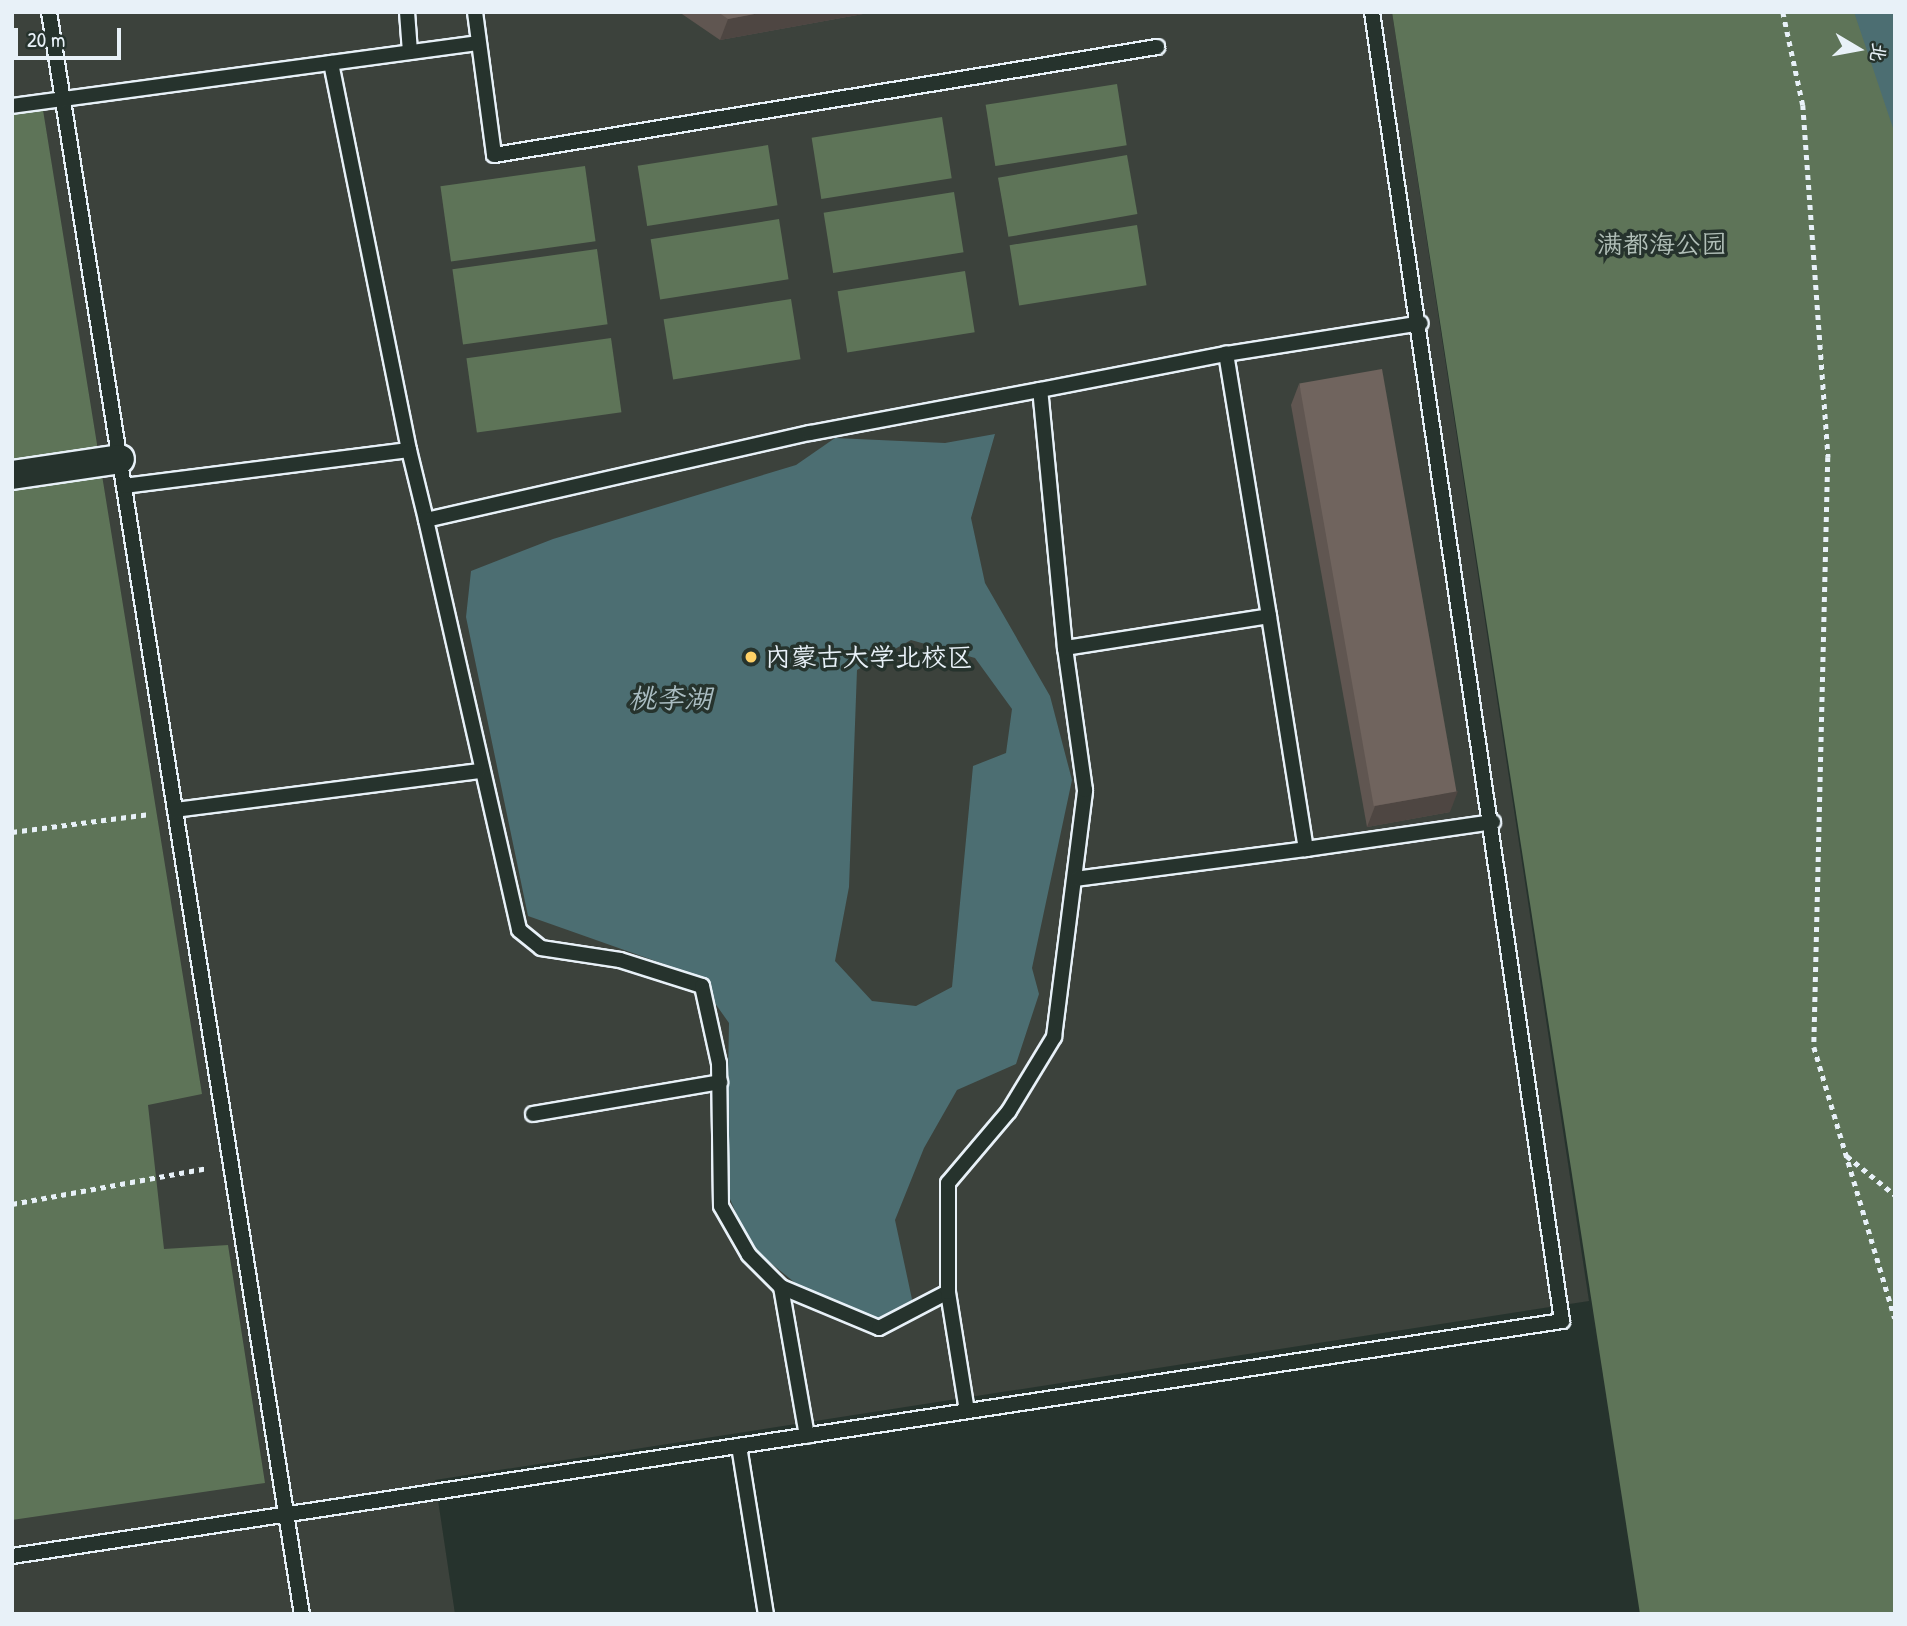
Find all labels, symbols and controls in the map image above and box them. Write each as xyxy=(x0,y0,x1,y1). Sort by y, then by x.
scale bar xyxy=(18,14,124,58)
north arrow xyxy=(1823,14,1893,84)
text: 20 m xyxy=(27,25,65,54)
text: 北 xyxy=(1864,41,1893,64)
park label: 满都海公园 xyxy=(1597,228,1727,260)
place label: 内蒙古大学北校区 xyxy=(765,641,973,673)
marker: 内蒙古大学北校区 xyxy=(743,649,759,665)
water label: 桃李湖 xyxy=(628,681,712,715)

